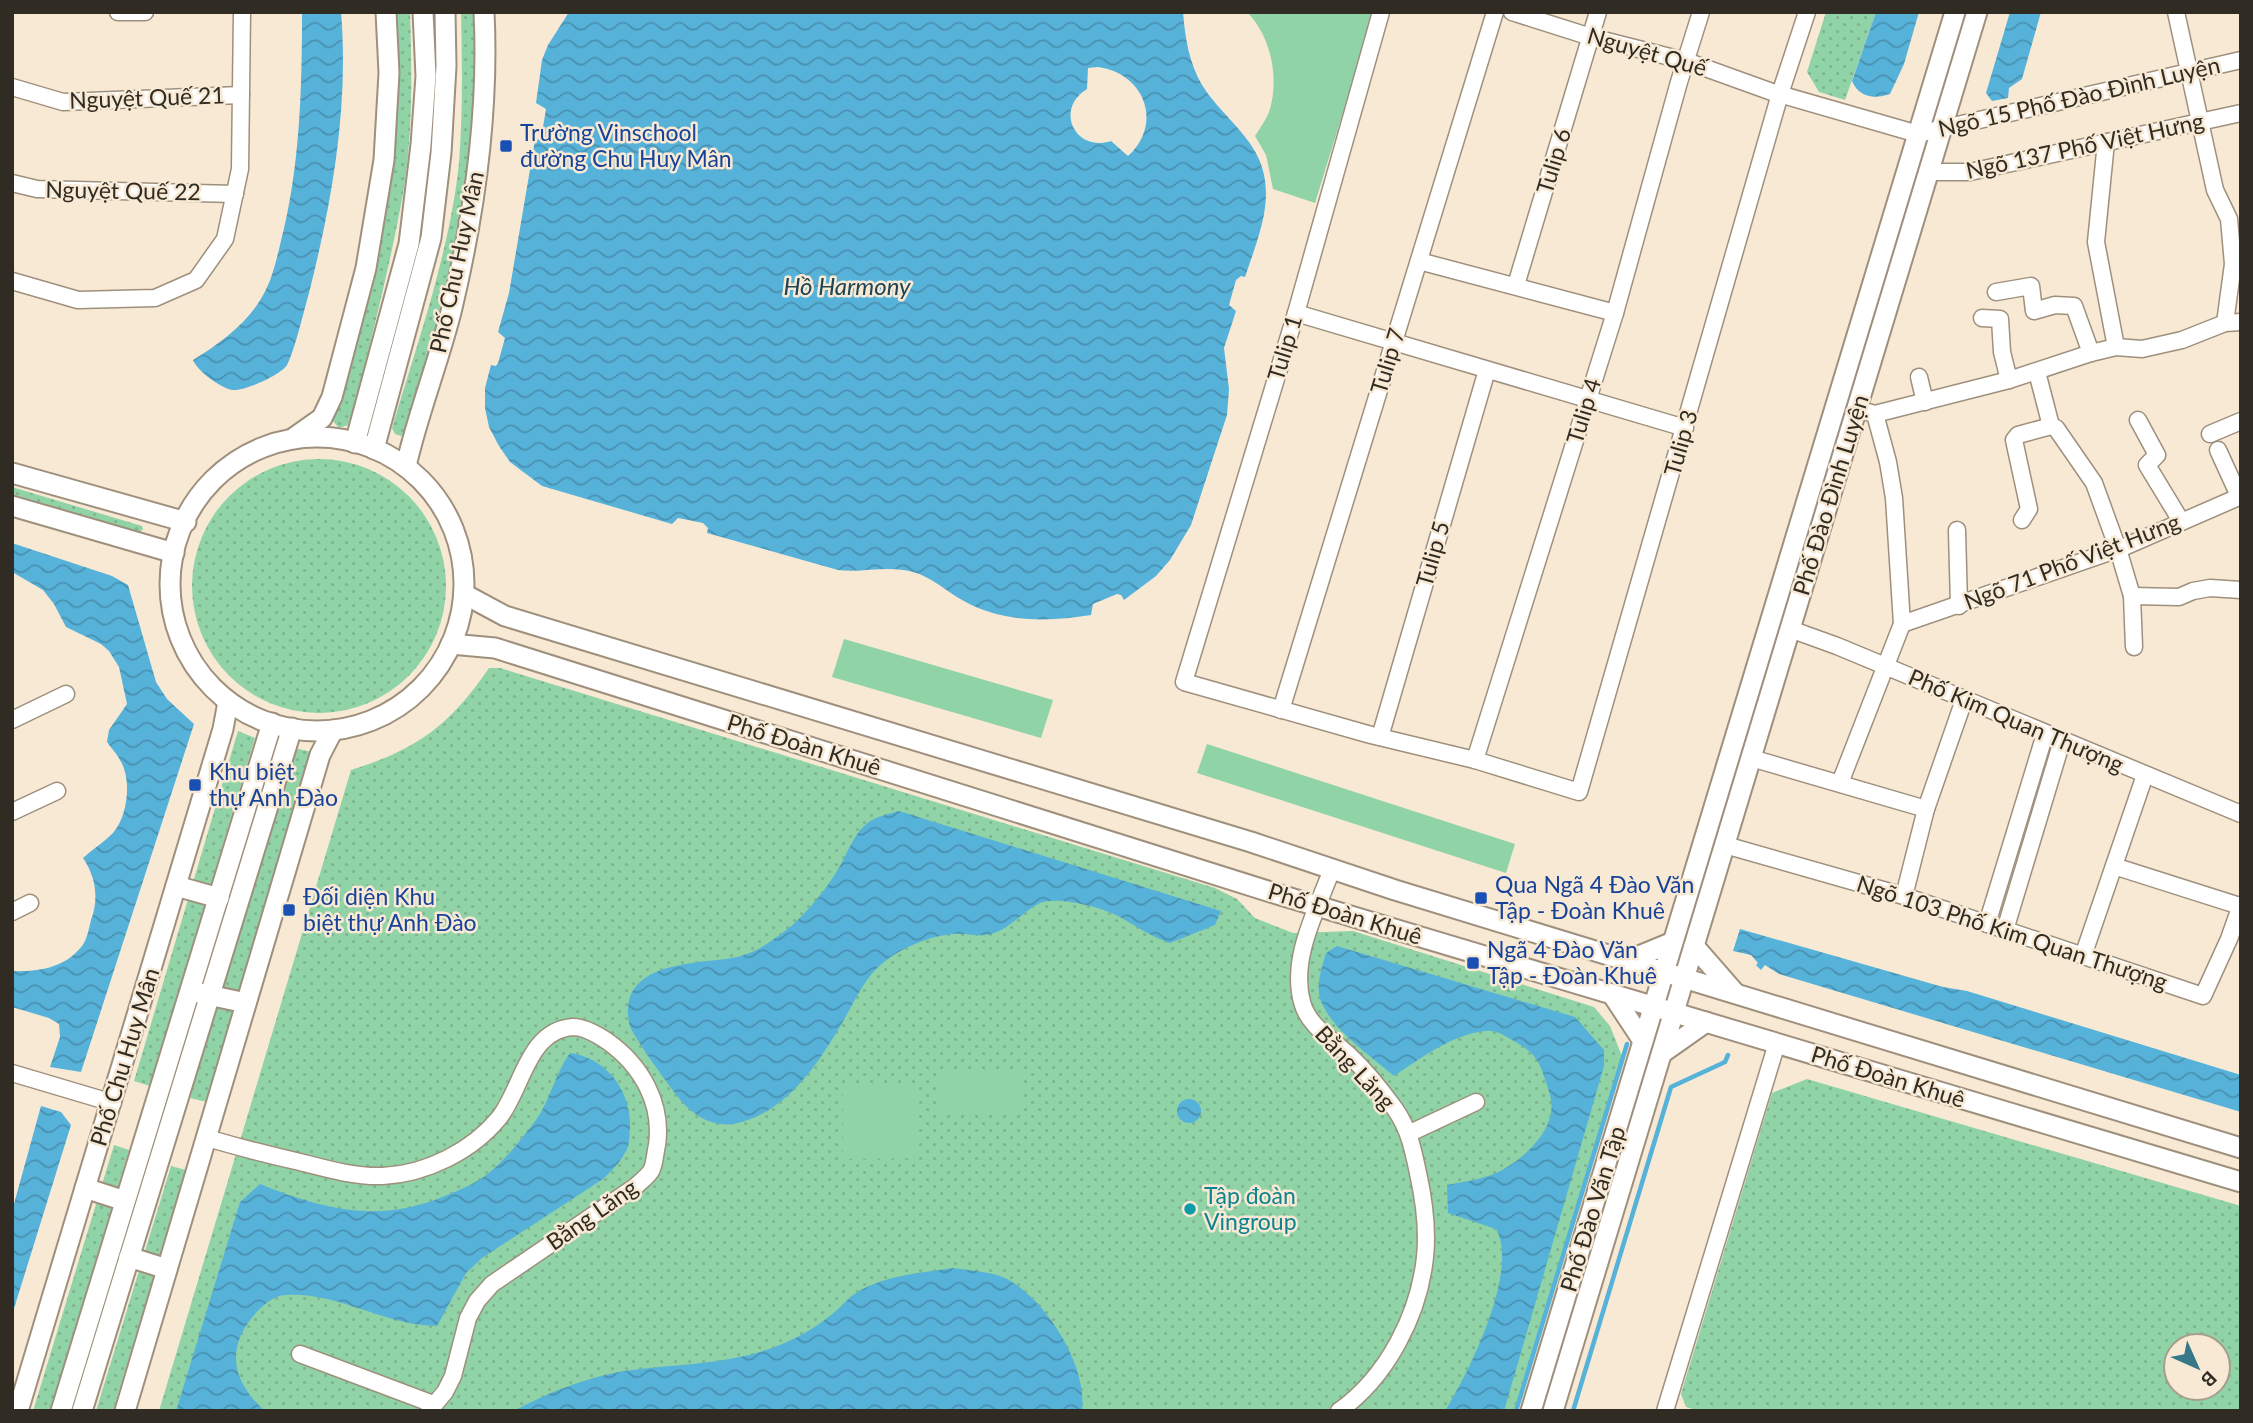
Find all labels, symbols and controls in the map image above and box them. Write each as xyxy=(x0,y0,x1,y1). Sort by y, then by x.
street label: Nguyệt Quế xyxy=(1584,21,1712,82)
street label: Ngõ 15 Phố Đào Đình Luyện xyxy=(1935,50,2223,142)
street label: Nguyệt Quế 21 xyxy=(69,80,225,114)
street label: Ngõ 137 Phố Việt Hưng xyxy=(1963,106,2206,184)
place label: Trường Vinschool đường Chu Huy Mân xyxy=(520,118,732,172)
street label: Tulip 6 xyxy=(1530,125,1576,197)
marker: Trường Vinschool đường Chu Huy Mân xyxy=(498,138,514,154)
street label: Phố Chu Huy Mân xyxy=(423,168,489,355)
street label: Nguyệt Quế 22 xyxy=(45,175,201,205)
water label: Hồ Harmony xyxy=(783,271,911,300)
street label: Tulip 1 xyxy=(1261,312,1307,384)
street label: Tulip 7 xyxy=(1364,325,1410,397)
street label: Tulip 4 xyxy=(1560,375,1606,447)
street label: Phố Đào Đình Luyện xyxy=(1786,391,1874,598)
street label: Tulip 3 xyxy=(1657,407,1703,479)
street label: Ngõ 71 Phố Việt Hưng xyxy=(1960,507,2184,615)
street label: Tulip 5 xyxy=(1409,518,1455,590)
street label: Phố Kim Quan Thượng xyxy=(1905,662,2128,778)
street label: Phố Đoàn Khuê xyxy=(724,707,885,781)
place label: Khu biệt thự Anh Đào xyxy=(209,757,338,811)
marker: Khu biệt thự Anh Đào xyxy=(187,777,203,793)
street label: Ngõ 103 Phố Kim Quan Thượng xyxy=(1853,869,2171,996)
place label: Qua Ngã 4 Đào Văn Tập - Đoàn Khuê xyxy=(1495,870,1694,924)
street label: Phố Đoàn Khuê xyxy=(1265,876,1426,950)
place label: Đối diện Khu biệt thự Anh Đào xyxy=(303,882,477,936)
marker: Qua Ngã 4 Đào Văn Tập - Đoàn Khuê xyxy=(1473,890,1489,906)
marker: Đối diện Khu biệt thự Anh Đào xyxy=(281,902,297,918)
place label: Ngã 4 Đào Văn Tập - Đoàn Khuê xyxy=(1487,935,1657,989)
marker: Ngã 4 Đào Văn Tập - Đoàn Khuê xyxy=(1465,955,1481,971)
street label: Phố Chu Huy Mân xyxy=(84,964,164,1149)
street label: Bằng Lăng xyxy=(1310,1019,1402,1115)
street label: Phố Đoàn Khuê xyxy=(1808,1039,1969,1113)
street label: Phố Đào Văn Tập xyxy=(1554,1122,1631,1295)
street label: Bằng Lăng xyxy=(540,1173,642,1256)
place label: Tập đoàn Vingroup xyxy=(1204,1181,1297,1235)
marker: Tập đoàn Vingroup xyxy=(1182,1201,1198,1217)
north arrow xyxy=(2162,1332,2232,1402)
text: B xyxy=(2197,1367,2222,1392)

